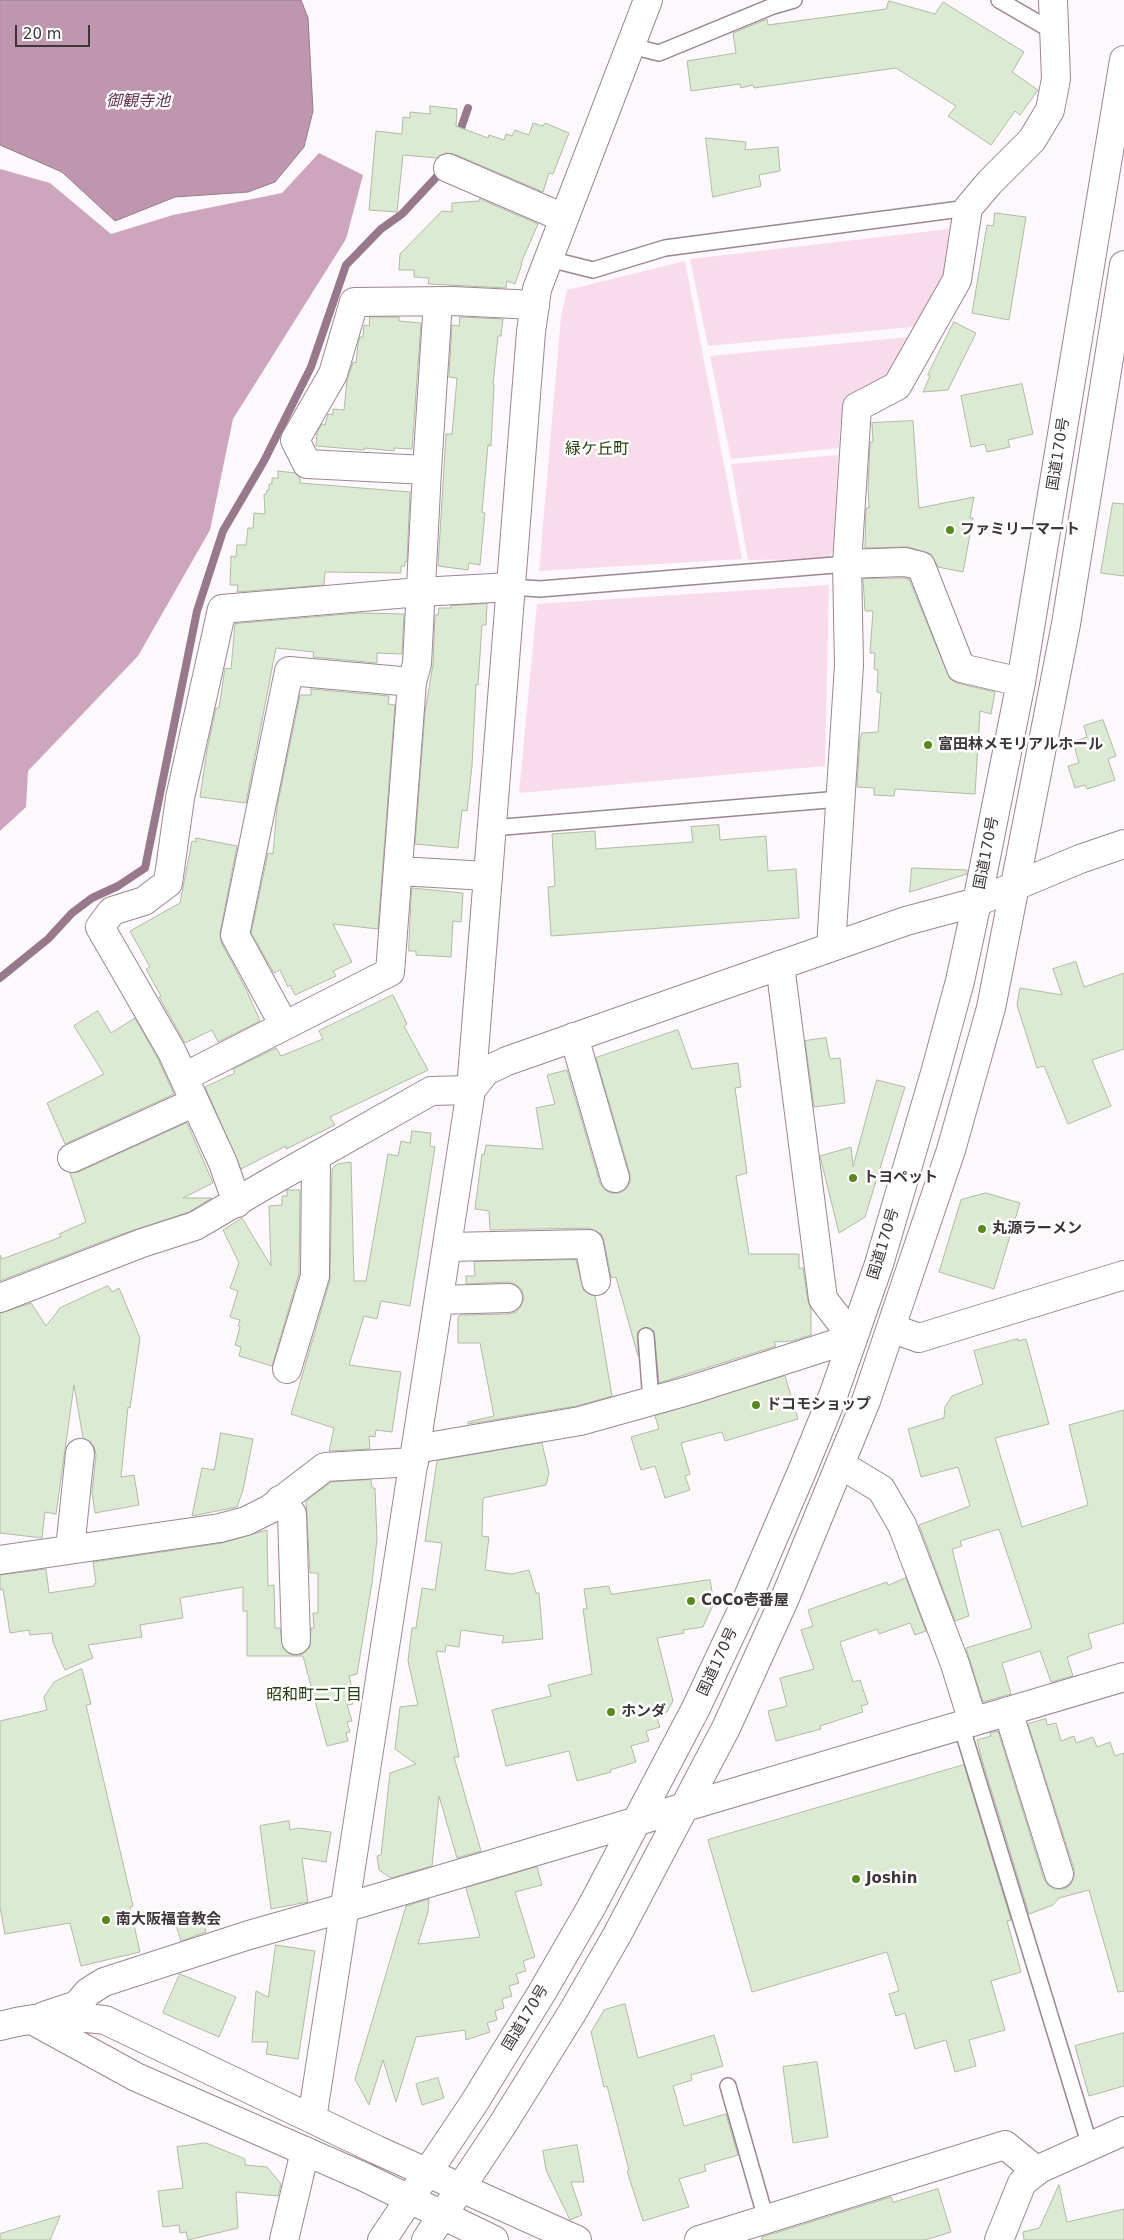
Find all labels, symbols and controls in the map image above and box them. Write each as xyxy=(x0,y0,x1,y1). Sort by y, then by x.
scale bar xyxy=(18,15,92,47)
text: 20 m xyxy=(23,25,61,43)
water label: 御観寺池 xyxy=(106,92,170,112)
street label: 国道170号 xyxy=(1044,416,1074,492)
district label: 緑ケ丘町 xyxy=(565,440,629,460)
place label: ファミリーマート xyxy=(960,521,1080,539)
marker: ファミリーマート xyxy=(944,524,956,536)
place label: 富田林メモリアルホール xyxy=(938,736,1103,754)
marker: 富田林メモリアルホール xyxy=(922,739,934,751)
street label: 国道170号 xyxy=(971,815,1003,891)
place label: トヨペット xyxy=(863,1169,938,1187)
marker: トヨペット xyxy=(847,1172,859,1184)
street label: 国道170号 xyxy=(865,1206,903,1282)
place label: 丸源ラーメン xyxy=(992,1220,1082,1238)
marker: 丸源ラーメン xyxy=(976,1223,988,1235)
place label: ドコモショップ xyxy=(766,1396,871,1414)
marker: ドコモショップ xyxy=(750,1399,762,1411)
place label: CoCo壱番屋 xyxy=(701,1592,789,1610)
marker: CoCo壱番屋 xyxy=(685,1595,697,1607)
street label: 国道170号 xyxy=(694,1625,742,1699)
district label: 昭和町二丁目 xyxy=(266,1686,362,1706)
place label: ホンダ xyxy=(621,1703,666,1721)
marker: ホンダ xyxy=(605,1706,617,1718)
place label: Joshin xyxy=(866,1870,917,1888)
marker: Joshin xyxy=(850,1873,862,1885)
place label: 南大阪福音教会 xyxy=(116,1911,221,1929)
marker: 南大阪福音教会 xyxy=(100,1914,112,1926)
street label: 国道170号 xyxy=(499,1982,553,2054)

